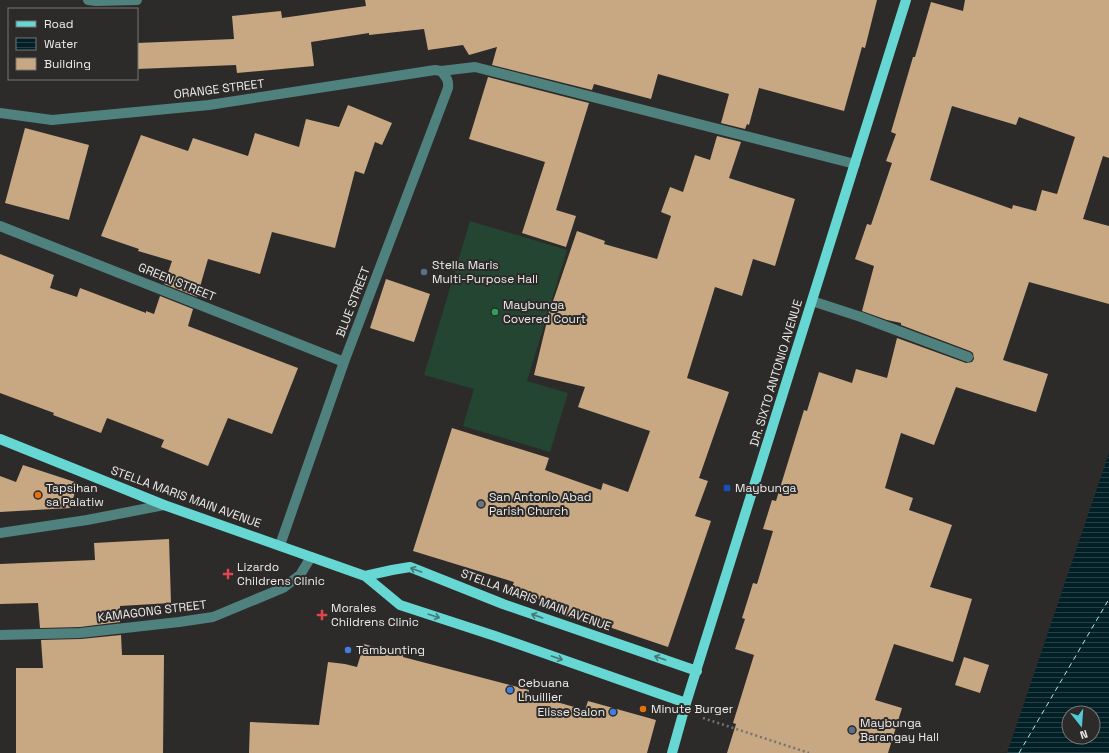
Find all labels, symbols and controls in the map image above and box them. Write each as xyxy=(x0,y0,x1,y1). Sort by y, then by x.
legend xyxy=(8,8,138,80)
text: Road xyxy=(44,16,73,32)
text: Water xyxy=(44,36,78,52)
text: Building xyxy=(44,56,91,72)
street label: ORANGE STREET xyxy=(173,76,265,102)
place label: Stella Maris Multi-Purpose Hall xyxy=(432,257,538,287)
street label: GREEN STREET xyxy=(136,259,218,305)
street label: BLUE STREET xyxy=(332,264,374,340)
marker: Stella Maris Multi-Purpose Hall xyxy=(419,267,429,277)
place label: Maybunga Covered Court xyxy=(503,297,586,327)
street label: DR. SIXTO ANTONIO AVENUE xyxy=(746,297,806,448)
marker: Maybunga Covered Court xyxy=(490,307,500,317)
street label: STELLA MARIS MAIN AVENUE xyxy=(109,462,264,532)
place label: Tapsihan sa Palatiw xyxy=(46,480,104,510)
place label: Maybunga xyxy=(735,480,797,496)
marker: Maybunga xyxy=(722,483,732,493)
place label: San Antonio Abad Parish Church xyxy=(489,489,591,519)
marker: Tapsihan sa Palatiw xyxy=(33,490,43,500)
marker: San Antonio Abad Parish Church xyxy=(476,499,486,509)
place label: Lizardo Childrens Clinic xyxy=(237,559,325,589)
one-way arrow xyxy=(410,565,422,573)
street label: STELLA MARIS MAIN AVENUE xyxy=(459,565,614,635)
marker: Lizardo Childrens Clinic xyxy=(222,568,234,580)
street label: KAMAGONG STREET xyxy=(97,596,207,626)
place label: Morales Childrens Clinic xyxy=(331,600,419,630)
marker: Morales Childrens Clinic xyxy=(316,609,328,621)
one-way arrow xyxy=(532,611,544,619)
one-way arrow xyxy=(427,613,440,620)
place label: Tambunting xyxy=(356,642,425,658)
marker: Tambunting xyxy=(343,645,353,655)
one-way arrow xyxy=(654,654,667,661)
one-way arrow xyxy=(550,655,563,662)
place label: Cebuana Lhuillier xyxy=(518,675,569,705)
marker: Cebuana Lhuillier xyxy=(505,685,515,695)
place label: Minute Burger xyxy=(651,701,734,717)
place label: Elisse Salon xyxy=(538,704,605,720)
marker: Minute Burger xyxy=(638,704,648,714)
north arrow xyxy=(1061,705,1101,745)
marker: Elisse Salon xyxy=(608,707,618,717)
place label: Maybunga Barangay Hall xyxy=(860,715,939,745)
marker: Maybunga Barangay Hall xyxy=(847,725,857,735)
text: N xyxy=(1078,727,1089,742)

